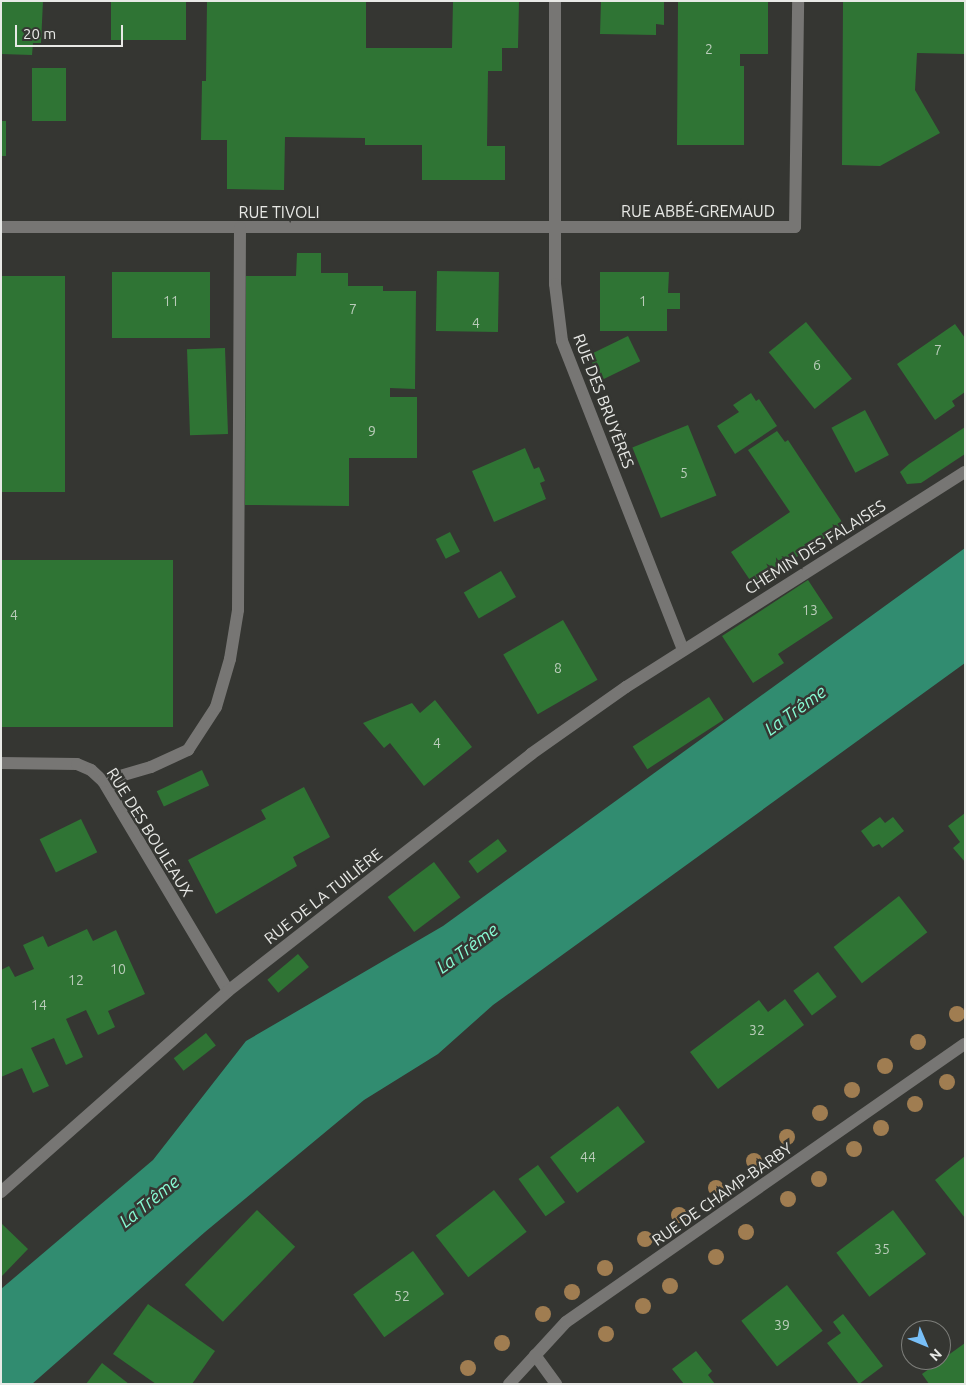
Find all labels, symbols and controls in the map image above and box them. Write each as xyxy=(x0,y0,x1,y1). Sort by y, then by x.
scale bar xyxy=(18,15,125,47)
text: 20 m xyxy=(23,25,56,42)
house number: 2 xyxy=(705,41,713,57)
street label: RUE ABBÉ-GREMAUD xyxy=(621,201,775,221)
street label: RUE TIVOLI xyxy=(238,202,320,222)
house number: 11 xyxy=(163,293,179,309)
house number: 1 xyxy=(639,293,647,309)
house number: 7 xyxy=(349,301,357,317)
house number: 4 xyxy=(472,315,480,331)
street label: RUE DES BRUYÈRES xyxy=(570,331,638,471)
house number: 7 xyxy=(934,342,942,358)
house number: 6 xyxy=(813,357,821,373)
house number: 9 xyxy=(368,423,376,439)
house number: 5 xyxy=(680,465,688,481)
street label: CHEMIN DES FALAISES xyxy=(741,496,889,598)
house number: 13 xyxy=(802,602,818,618)
house number: 4 xyxy=(10,607,18,623)
house number: 8 xyxy=(554,660,562,676)
water label: La Trême xyxy=(760,680,830,740)
house number: 4 xyxy=(433,735,441,751)
street label: RUE DES BOULEAUX xyxy=(103,764,197,900)
street label: RUE DE LA TUILIÈRE xyxy=(260,844,386,948)
water label: La Trême xyxy=(432,918,502,978)
house number: 10 xyxy=(110,961,126,977)
house number: 12 xyxy=(68,972,84,988)
house number: 14 xyxy=(31,997,47,1013)
house number: 32 xyxy=(749,1022,765,1038)
street label: RUE DE CHAMP-BARBY xyxy=(648,1138,796,1250)
house number: 44 xyxy=(580,1149,596,1165)
water label: La Trême xyxy=(115,1170,183,1232)
house number: 35 xyxy=(874,1241,890,1257)
house number: 52 xyxy=(394,1288,410,1304)
house number: 39 xyxy=(774,1317,790,1333)
north arrow xyxy=(901,1320,951,1370)
text: N xyxy=(927,1346,945,1364)

